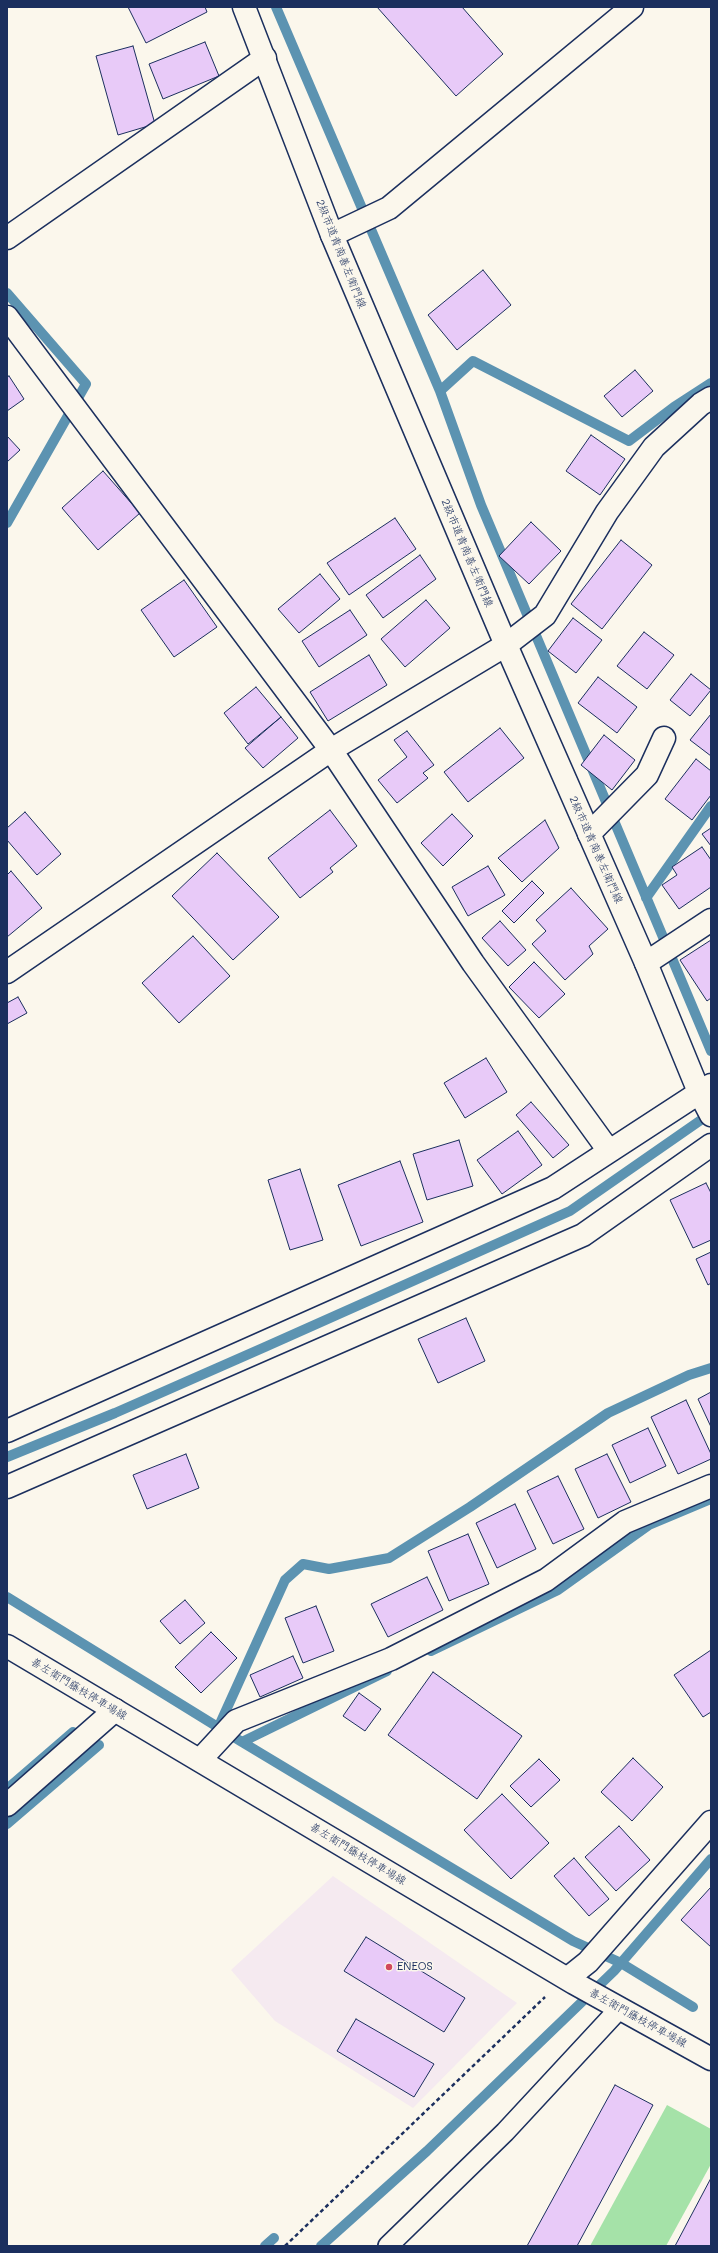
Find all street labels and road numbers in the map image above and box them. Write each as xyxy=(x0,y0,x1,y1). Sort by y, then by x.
street label: 2級市道青南善左衛門線 xyxy=(313,198,369,310)
street label: 2級市道青南善左衛門線 xyxy=(438,497,496,609)
street label: 2級市道青南善左衛門線 xyxy=(566,794,626,906)
street label: 善左衛門藤枝停車場線 xyxy=(28,1655,130,1723)
street label: 善左衛門藤枝停車場線 xyxy=(307,1820,409,1888)
street label: 善左衛門藤枝停車場線 xyxy=(587,1986,689,2050)

